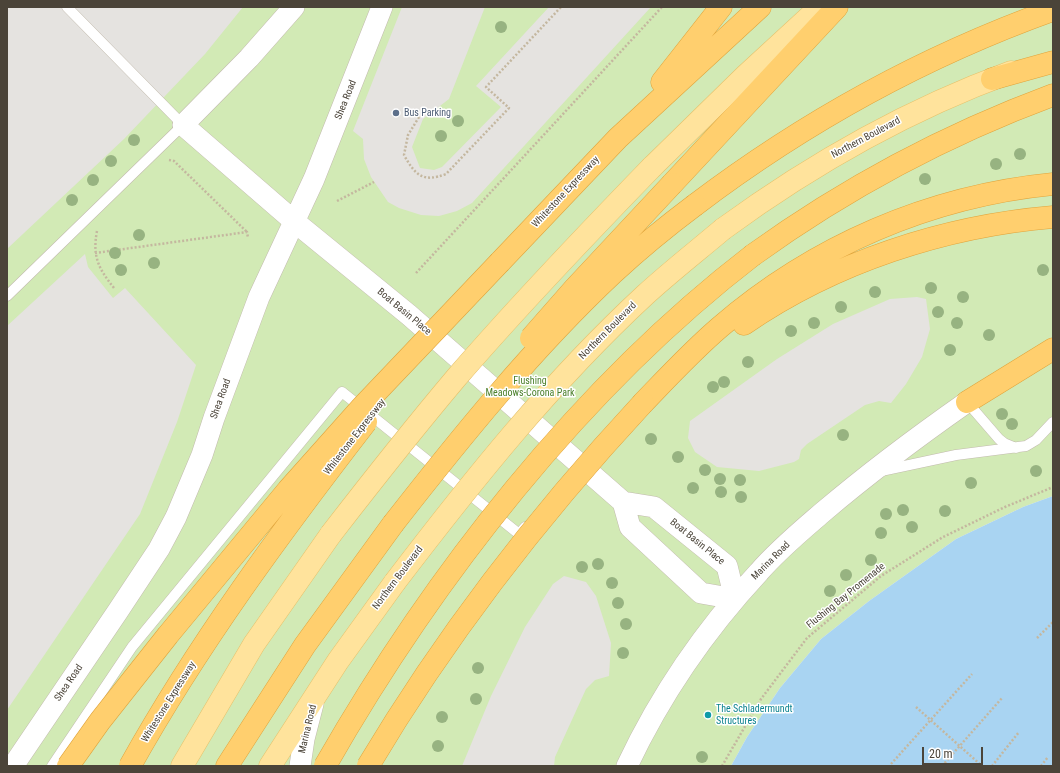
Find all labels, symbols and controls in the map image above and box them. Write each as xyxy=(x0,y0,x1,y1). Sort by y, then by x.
street label: Shea Road xyxy=(333,78,359,122)
place label: Bus Parking xyxy=(404,107,451,119)
marker: Bus Parking xyxy=(391,108,401,118)
street label: Northern Boulevard xyxy=(829,115,903,161)
street label: Whitestone Expressway xyxy=(530,154,602,230)
street label: Boat Basin Place xyxy=(375,286,433,338)
street label: Northern Boulevard xyxy=(577,300,639,362)
park label: Flushing Meadows-Corona Park xyxy=(486,375,574,398)
street label: Shea Road xyxy=(208,377,234,421)
street label: Whitestone Expressway xyxy=(322,397,388,477)
street label: Boat Basin Place xyxy=(667,516,727,568)
street label: Marina Road xyxy=(749,539,793,583)
street label: Northern Boulevard xyxy=(370,544,426,612)
street label: Flushing Bay Promenade xyxy=(804,561,888,631)
street label: Whitestone Expressway xyxy=(139,659,199,745)
street label: Shea Road xyxy=(52,662,86,704)
street label: Marina Road xyxy=(297,703,319,755)
place label: The Schladermundt Structures xyxy=(716,703,793,726)
marker: The Schladermundt Structures xyxy=(703,710,713,720)
scale bar xyxy=(924,739,985,765)
text: 20 m xyxy=(929,747,953,761)

